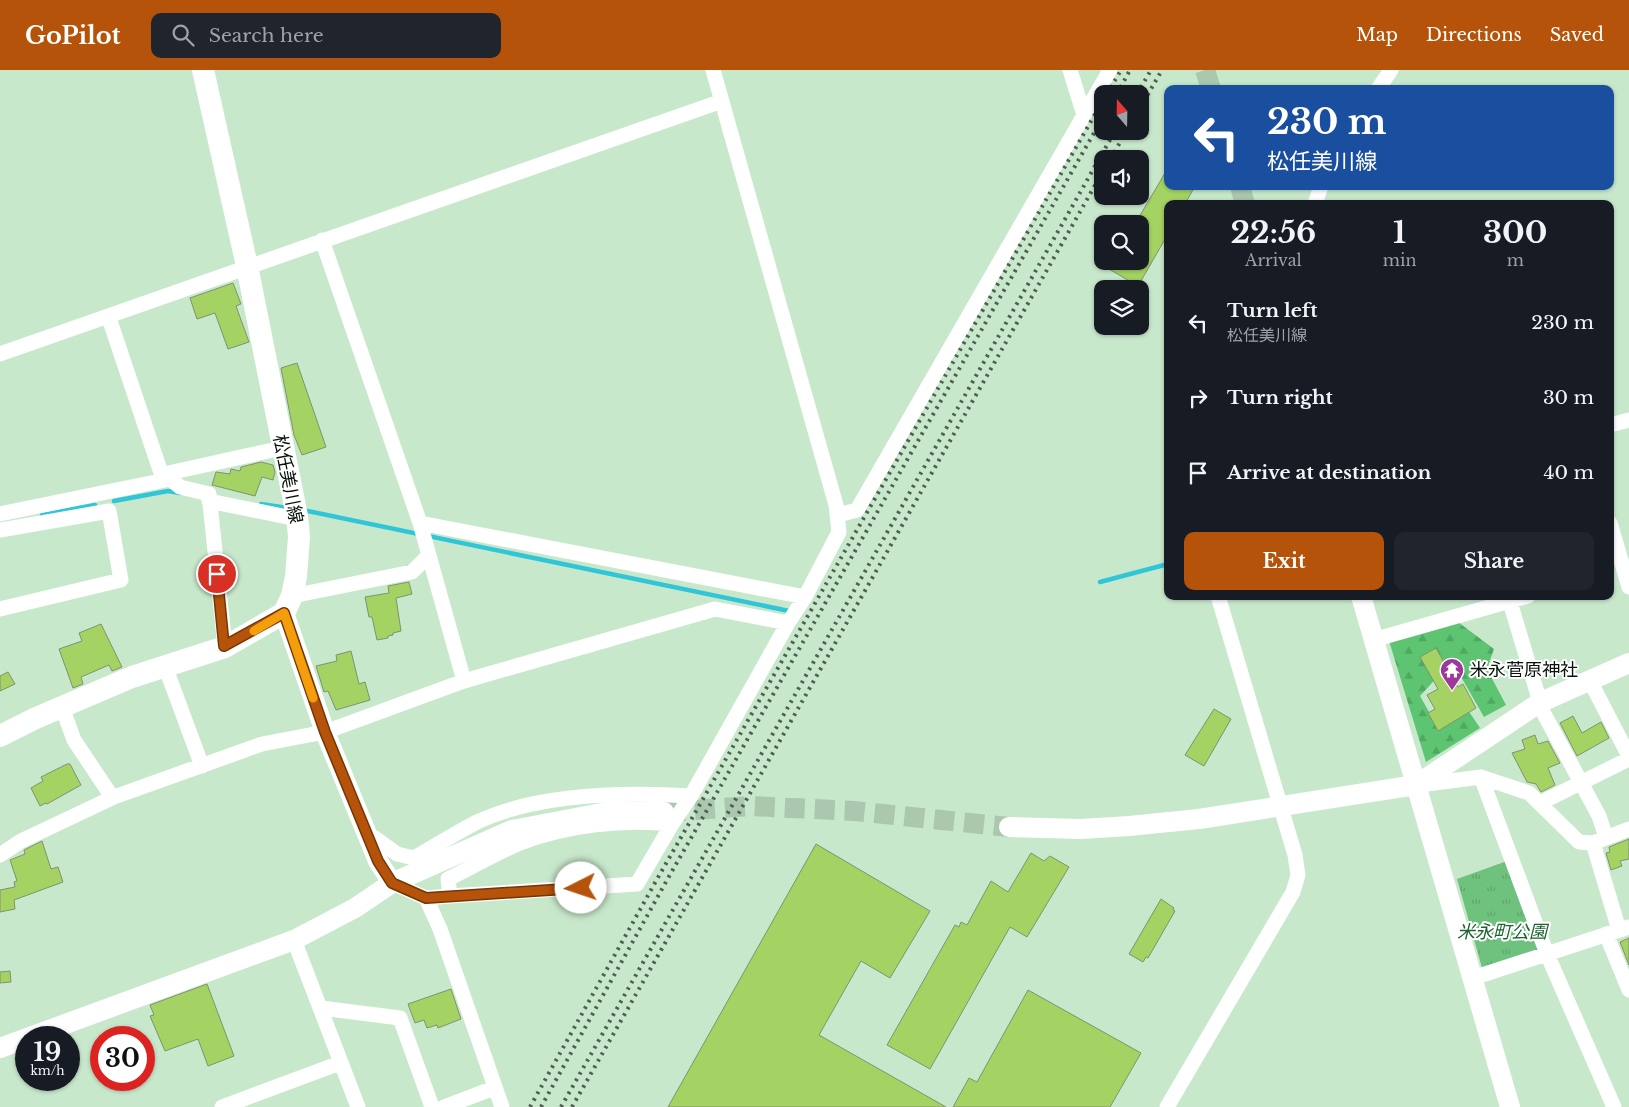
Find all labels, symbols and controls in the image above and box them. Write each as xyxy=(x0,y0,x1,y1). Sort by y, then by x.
search box xyxy=(151,13,501,58)
text: GoPilot xyxy=(25,21,121,50)
icon: search xyxy=(169,21,197,49)
text: Search here xyxy=(209,24,324,47)
text: Map xyxy=(1356,24,1398,46)
text: Directions xyxy=(1426,24,1522,46)
text: Saved xyxy=(1550,24,1604,46)
north arrow xyxy=(1094,85,1149,140)
map controls xyxy=(1094,85,1149,335)
text: 230 m xyxy=(1267,100,1387,143)
icon: left xyxy=(1184,105,1249,170)
text: 松任美川線 xyxy=(1267,148,1377,175)
button: sound xyxy=(1094,150,1149,205)
text: 22:56 xyxy=(1231,214,1316,251)
text: 1 xyxy=(1393,214,1406,251)
text: 300 xyxy=(1483,214,1547,251)
button: search xyxy=(1094,215,1149,270)
text: Arrival xyxy=(1245,250,1302,270)
text: min xyxy=(1383,250,1416,270)
text: m xyxy=(1507,250,1524,270)
button: layers xyxy=(1094,280,1149,335)
text: Turn left xyxy=(1227,299,1318,322)
icon: left xyxy=(1184,309,1212,337)
text: 230 m xyxy=(1531,311,1594,334)
text: 松任美川線 xyxy=(1227,325,1307,345)
icon: right xyxy=(1184,384,1212,412)
text: Turn right xyxy=(1227,386,1333,409)
text: 30 m xyxy=(1543,386,1594,409)
street label: 松任美川線 xyxy=(269,433,307,525)
icon: arrive xyxy=(1184,459,1212,487)
text: Arrive at destination xyxy=(1227,461,1431,484)
text: 40 m xyxy=(1543,461,1594,484)
button: Exit xyxy=(1184,532,1384,590)
button: Share xyxy=(1394,532,1594,590)
pin xyxy=(196,553,238,595)
icon: arrive xyxy=(203,560,231,588)
temple icon: 米永菅原神社 xyxy=(1439,657,1465,691)
place label: 米永菅原神社 xyxy=(1470,659,1578,681)
position arrow xyxy=(554,861,606,913)
park label: 米永町公園 xyxy=(1457,921,1550,943)
speed limit sign: 30 xyxy=(90,1026,155,1091)
text: 19 xyxy=(34,1037,61,1068)
text: km/h xyxy=(30,1063,65,1078)

